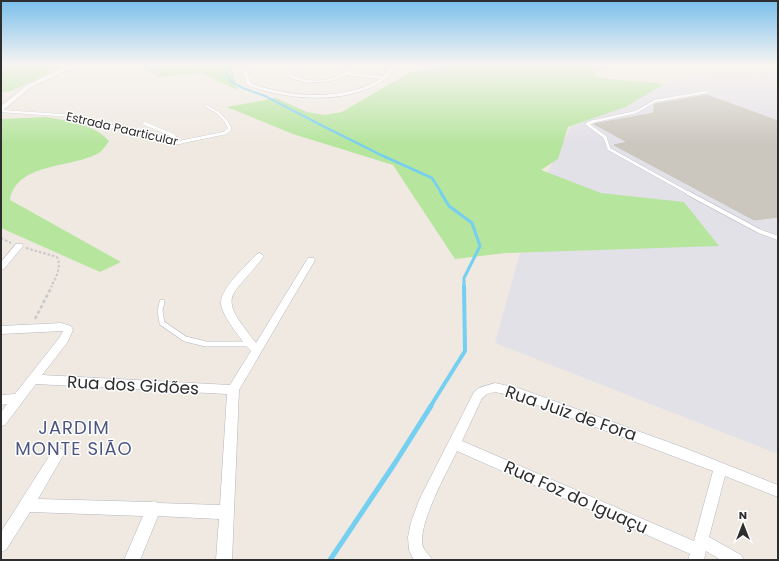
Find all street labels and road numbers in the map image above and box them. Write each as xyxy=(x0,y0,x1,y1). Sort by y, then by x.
street label: Estrada Paarticular xyxy=(65,107,180,150)
street label: Rua dos Gidões xyxy=(66,370,200,400)
street label: Rua Juiz de Fora xyxy=(502,379,640,447)
street label: Rua Foz do Iguaçu xyxy=(500,454,652,540)

